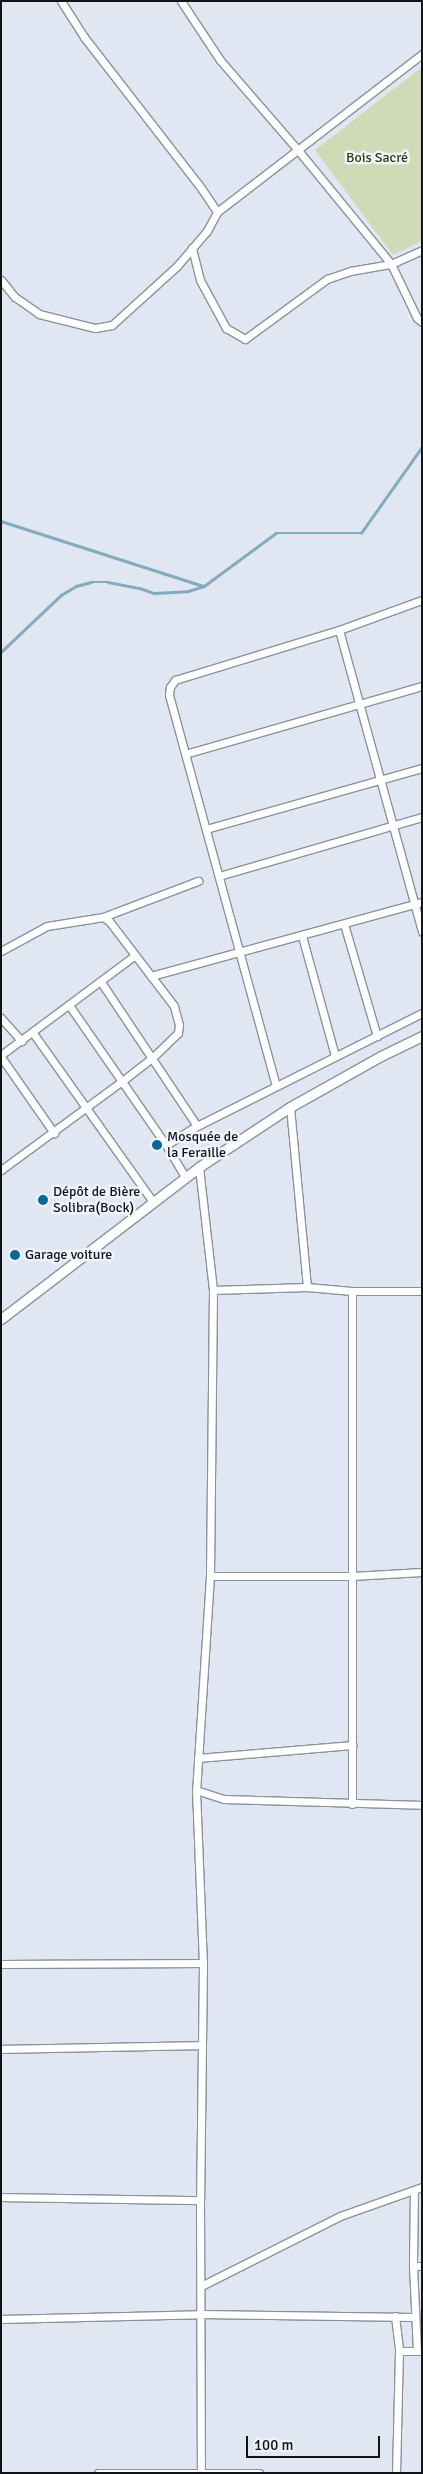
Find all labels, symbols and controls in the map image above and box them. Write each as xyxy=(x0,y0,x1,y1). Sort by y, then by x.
park label: Bois Sacré xyxy=(346,150,408,166)
place label: Mosquée de la Feraille xyxy=(167,1129,238,1162)
marker: Mosquée de la Feraille xyxy=(151,1139,163,1151)
place label: Dépôt de Bière Solibra(Bock) xyxy=(53,1184,140,1216)
marker: Dépôt de Bière Solibra(Bock) xyxy=(37,1194,49,1206)
place label: Garage voiture xyxy=(25,1247,112,1263)
marker: Garage voiture xyxy=(9,1249,21,1261)
scale bar xyxy=(248,2426,382,2458)
text: 100 m xyxy=(254,2436,294,2454)

